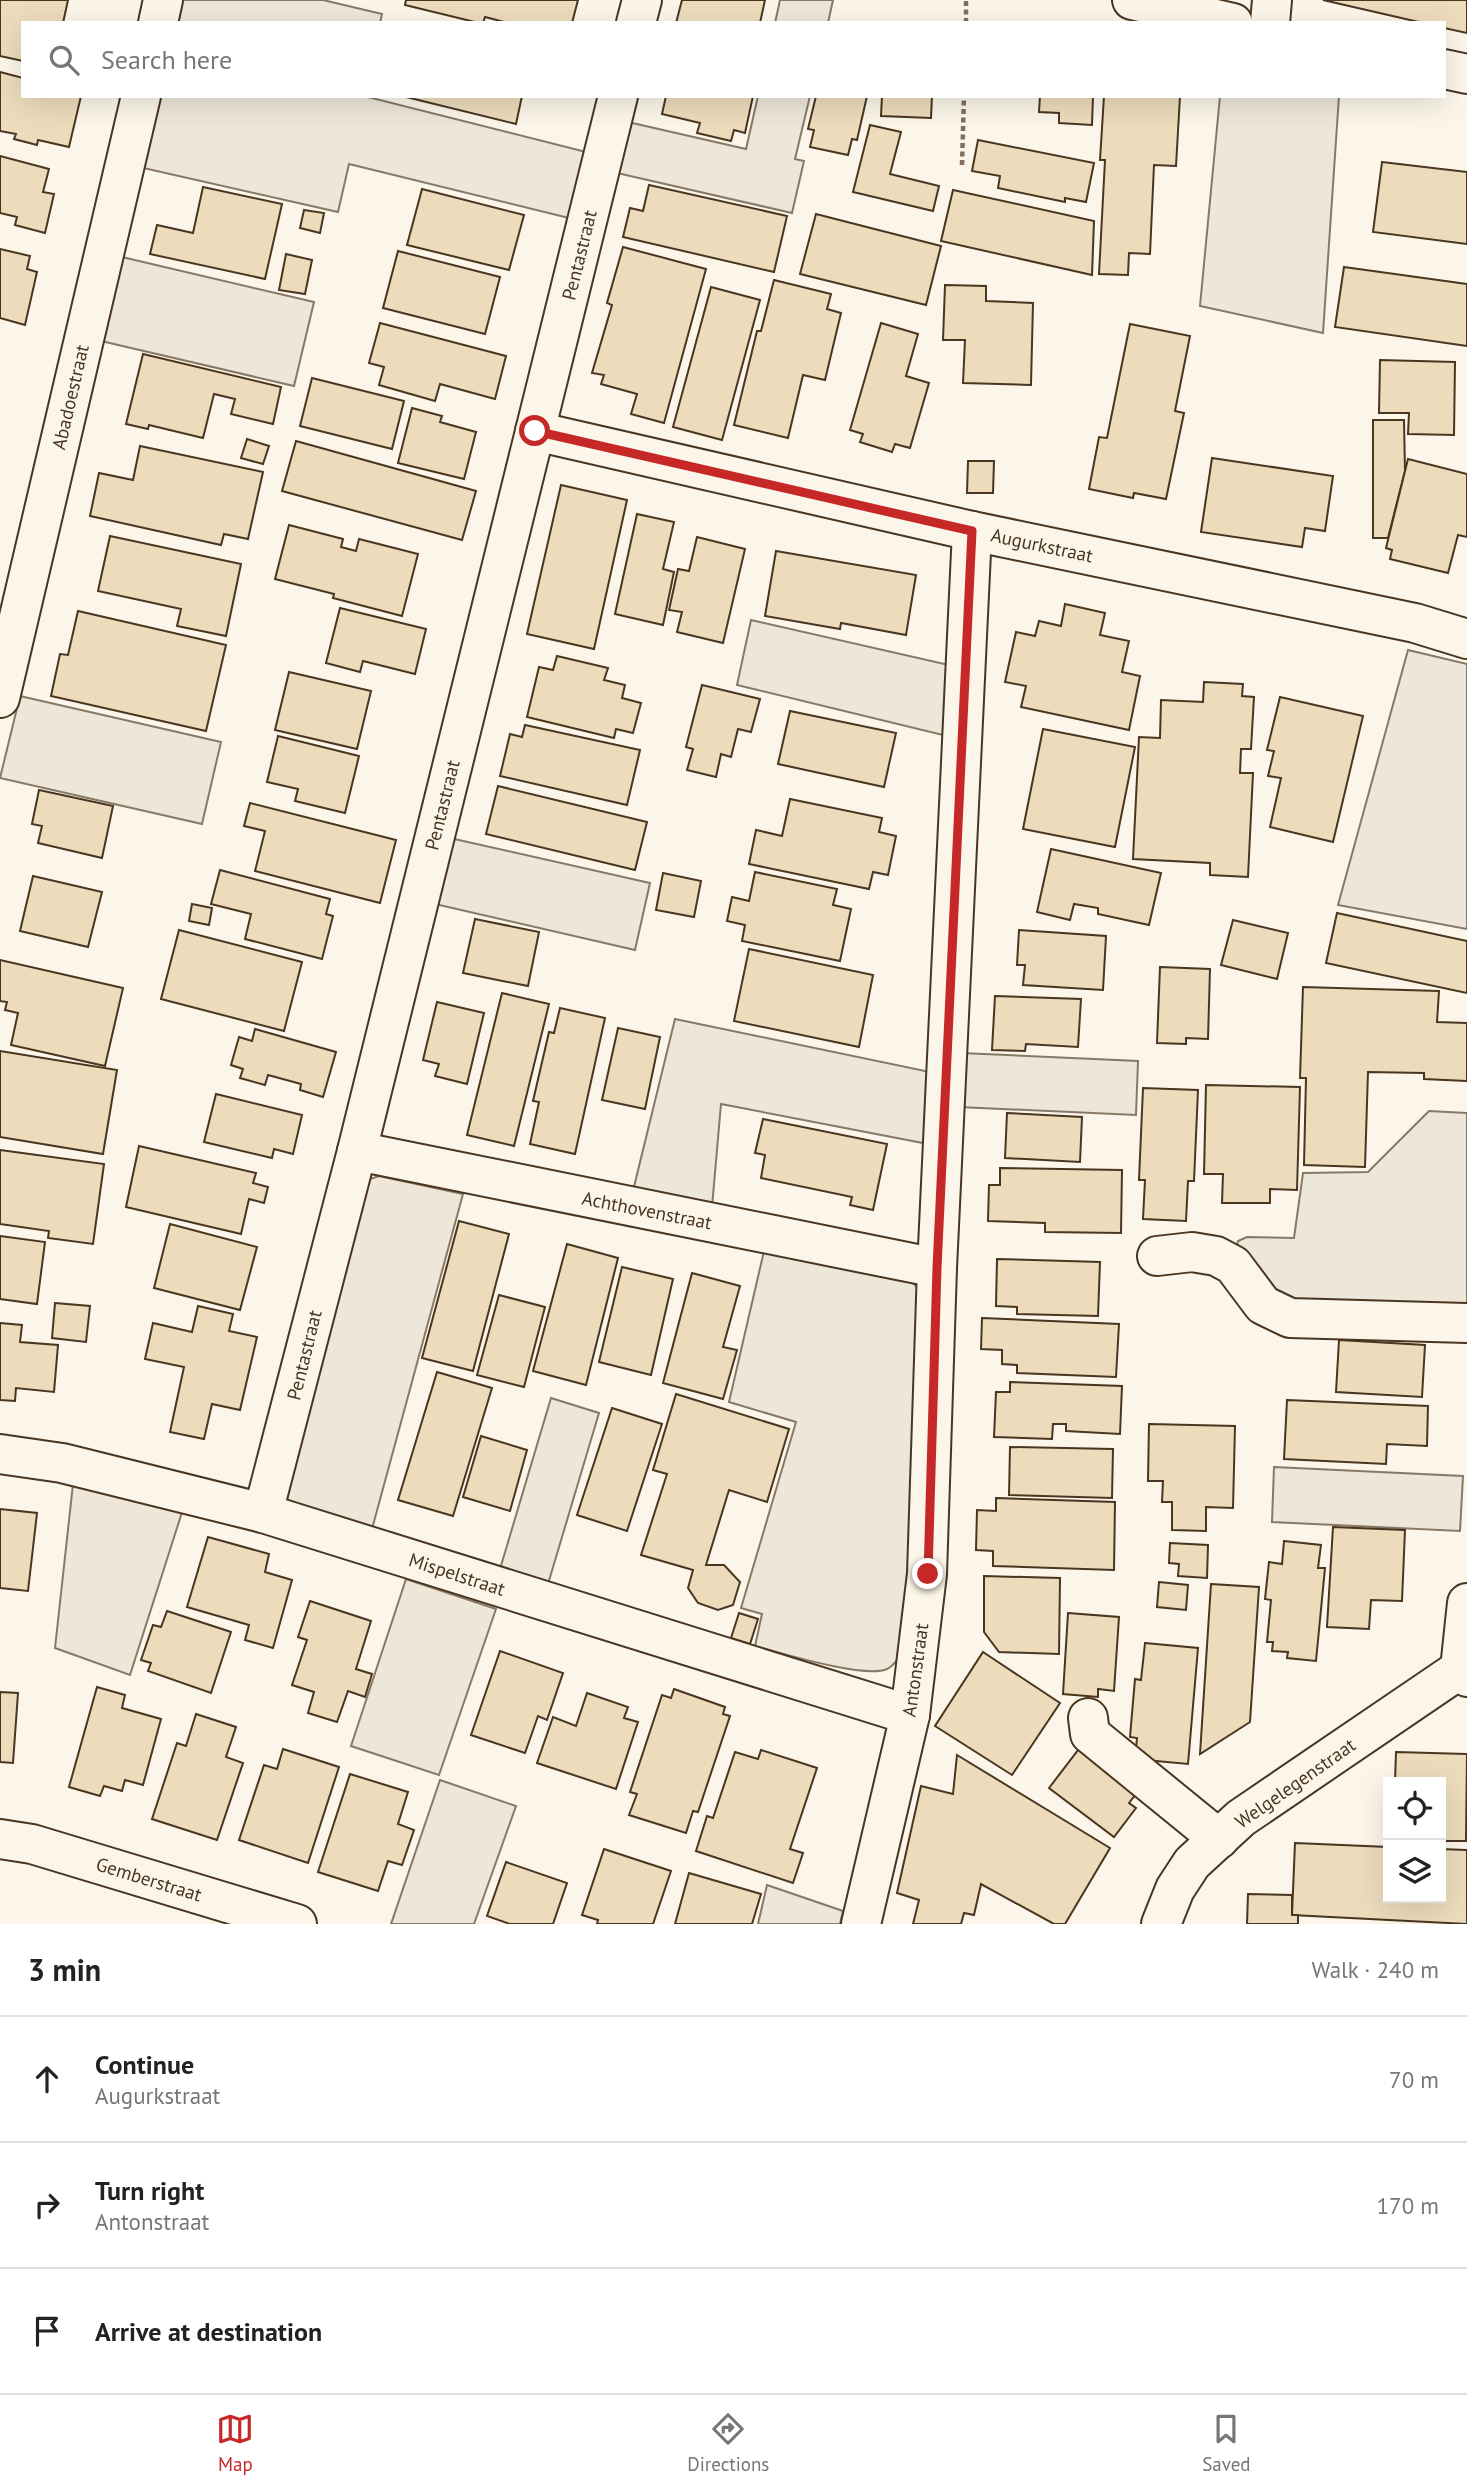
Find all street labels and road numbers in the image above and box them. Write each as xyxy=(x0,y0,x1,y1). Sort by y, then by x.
street label: Pentastraat xyxy=(556,207,602,303)
street label: Abadoestraat xyxy=(46,342,94,452)
street label: Augurkstraat xyxy=(989,522,1096,568)
street label: Pentastraat xyxy=(419,757,465,853)
street label: Achthovenstraat xyxy=(580,1186,715,1234)
street label: Pentastraat xyxy=(281,1307,327,1403)
street label: Mispelstraat xyxy=(406,1547,509,1601)
street label: Antonstraat xyxy=(897,1621,934,1718)
street label: Welgelegenstraat xyxy=(1230,1732,1360,1833)
street label: Gemberstraat xyxy=(93,1852,205,1907)

